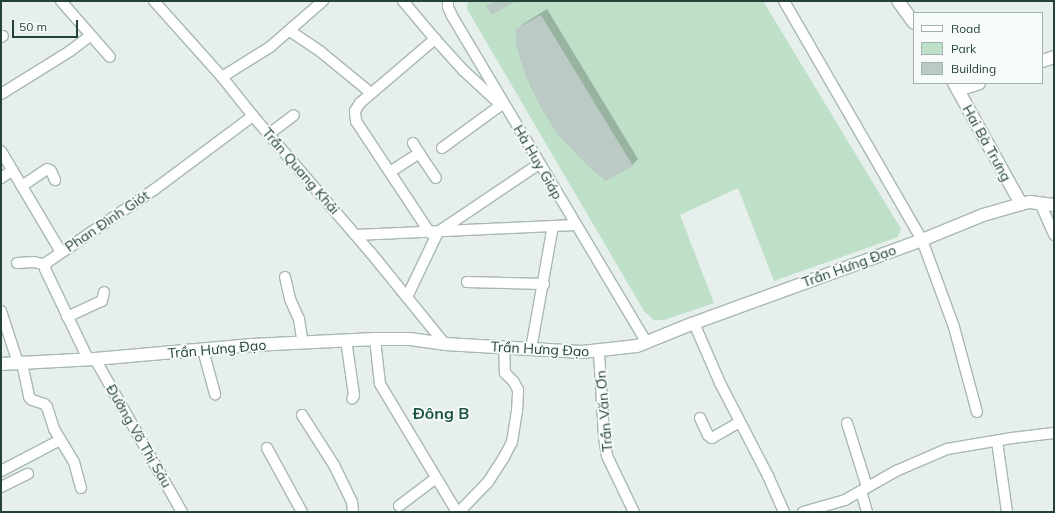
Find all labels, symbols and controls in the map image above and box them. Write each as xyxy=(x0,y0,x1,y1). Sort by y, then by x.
scale bar xyxy=(14,12,80,38)
legend xyxy=(913,12,1043,84)
text: 50 m xyxy=(19,19,47,34)
text: Road xyxy=(951,21,980,36)
text: Park xyxy=(951,41,976,56)
text: Building xyxy=(951,61,996,76)
street label: Hai Bà Trưng xyxy=(959,102,1015,184)
street label: Hà Huy Giáp xyxy=(510,122,566,202)
street label: Trần Quang Khải xyxy=(259,124,343,218)
street label: Phan Đình Giót xyxy=(62,187,152,255)
street label: Trần Hưng Đạo xyxy=(800,241,898,291)
street label: Trần Hưng Đạo xyxy=(167,336,267,362)
street label: Trần Hưng Đạo xyxy=(490,338,590,360)
street label: Trần Văn Ơn xyxy=(592,370,616,452)
street label: Đường Võ Thị Sáu xyxy=(103,381,175,491)
district label: Đông B xyxy=(413,403,469,423)

